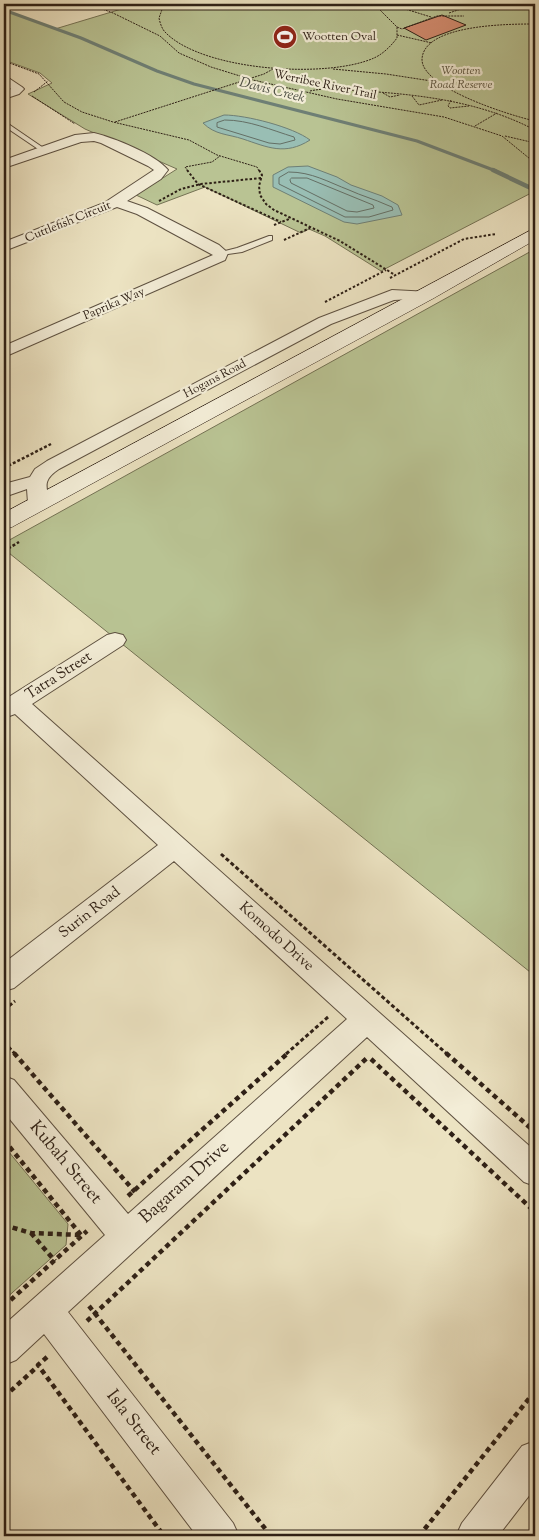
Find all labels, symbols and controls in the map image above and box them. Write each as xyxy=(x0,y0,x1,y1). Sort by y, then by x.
sports icon: Wootten Oval xyxy=(272,24,298,50)
place label: Wootten Oval xyxy=(302,28,377,46)
park label: Wootten Road Reserve xyxy=(430,62,492,94)
street label: Werribee River Trail xyxy=(272,65,379,105)
water label: Davis Creek xyxy=(237,73,308,109)
street label: Cuttlefish Circuit xyxy=(22,197,114,247)
street label: Paprika Way xyxy=(80,283,148,325)
street label: Hogans Road xyxy=(180,355,250,403)
street label: Tatra Street xyxy=(22,647,96,705)
street label: Surin Road xyxy=(55,882,126,944)
street label: Komodo Drive xyxy=(234,898,318,976)
street label: Kubah Street xyxy=(22,1116,108,1210)
street label: Bagaram Drive xyxy=(134,1135,236,1231)
street label: Isla Street xyxy=(99,1385,167,1461)

